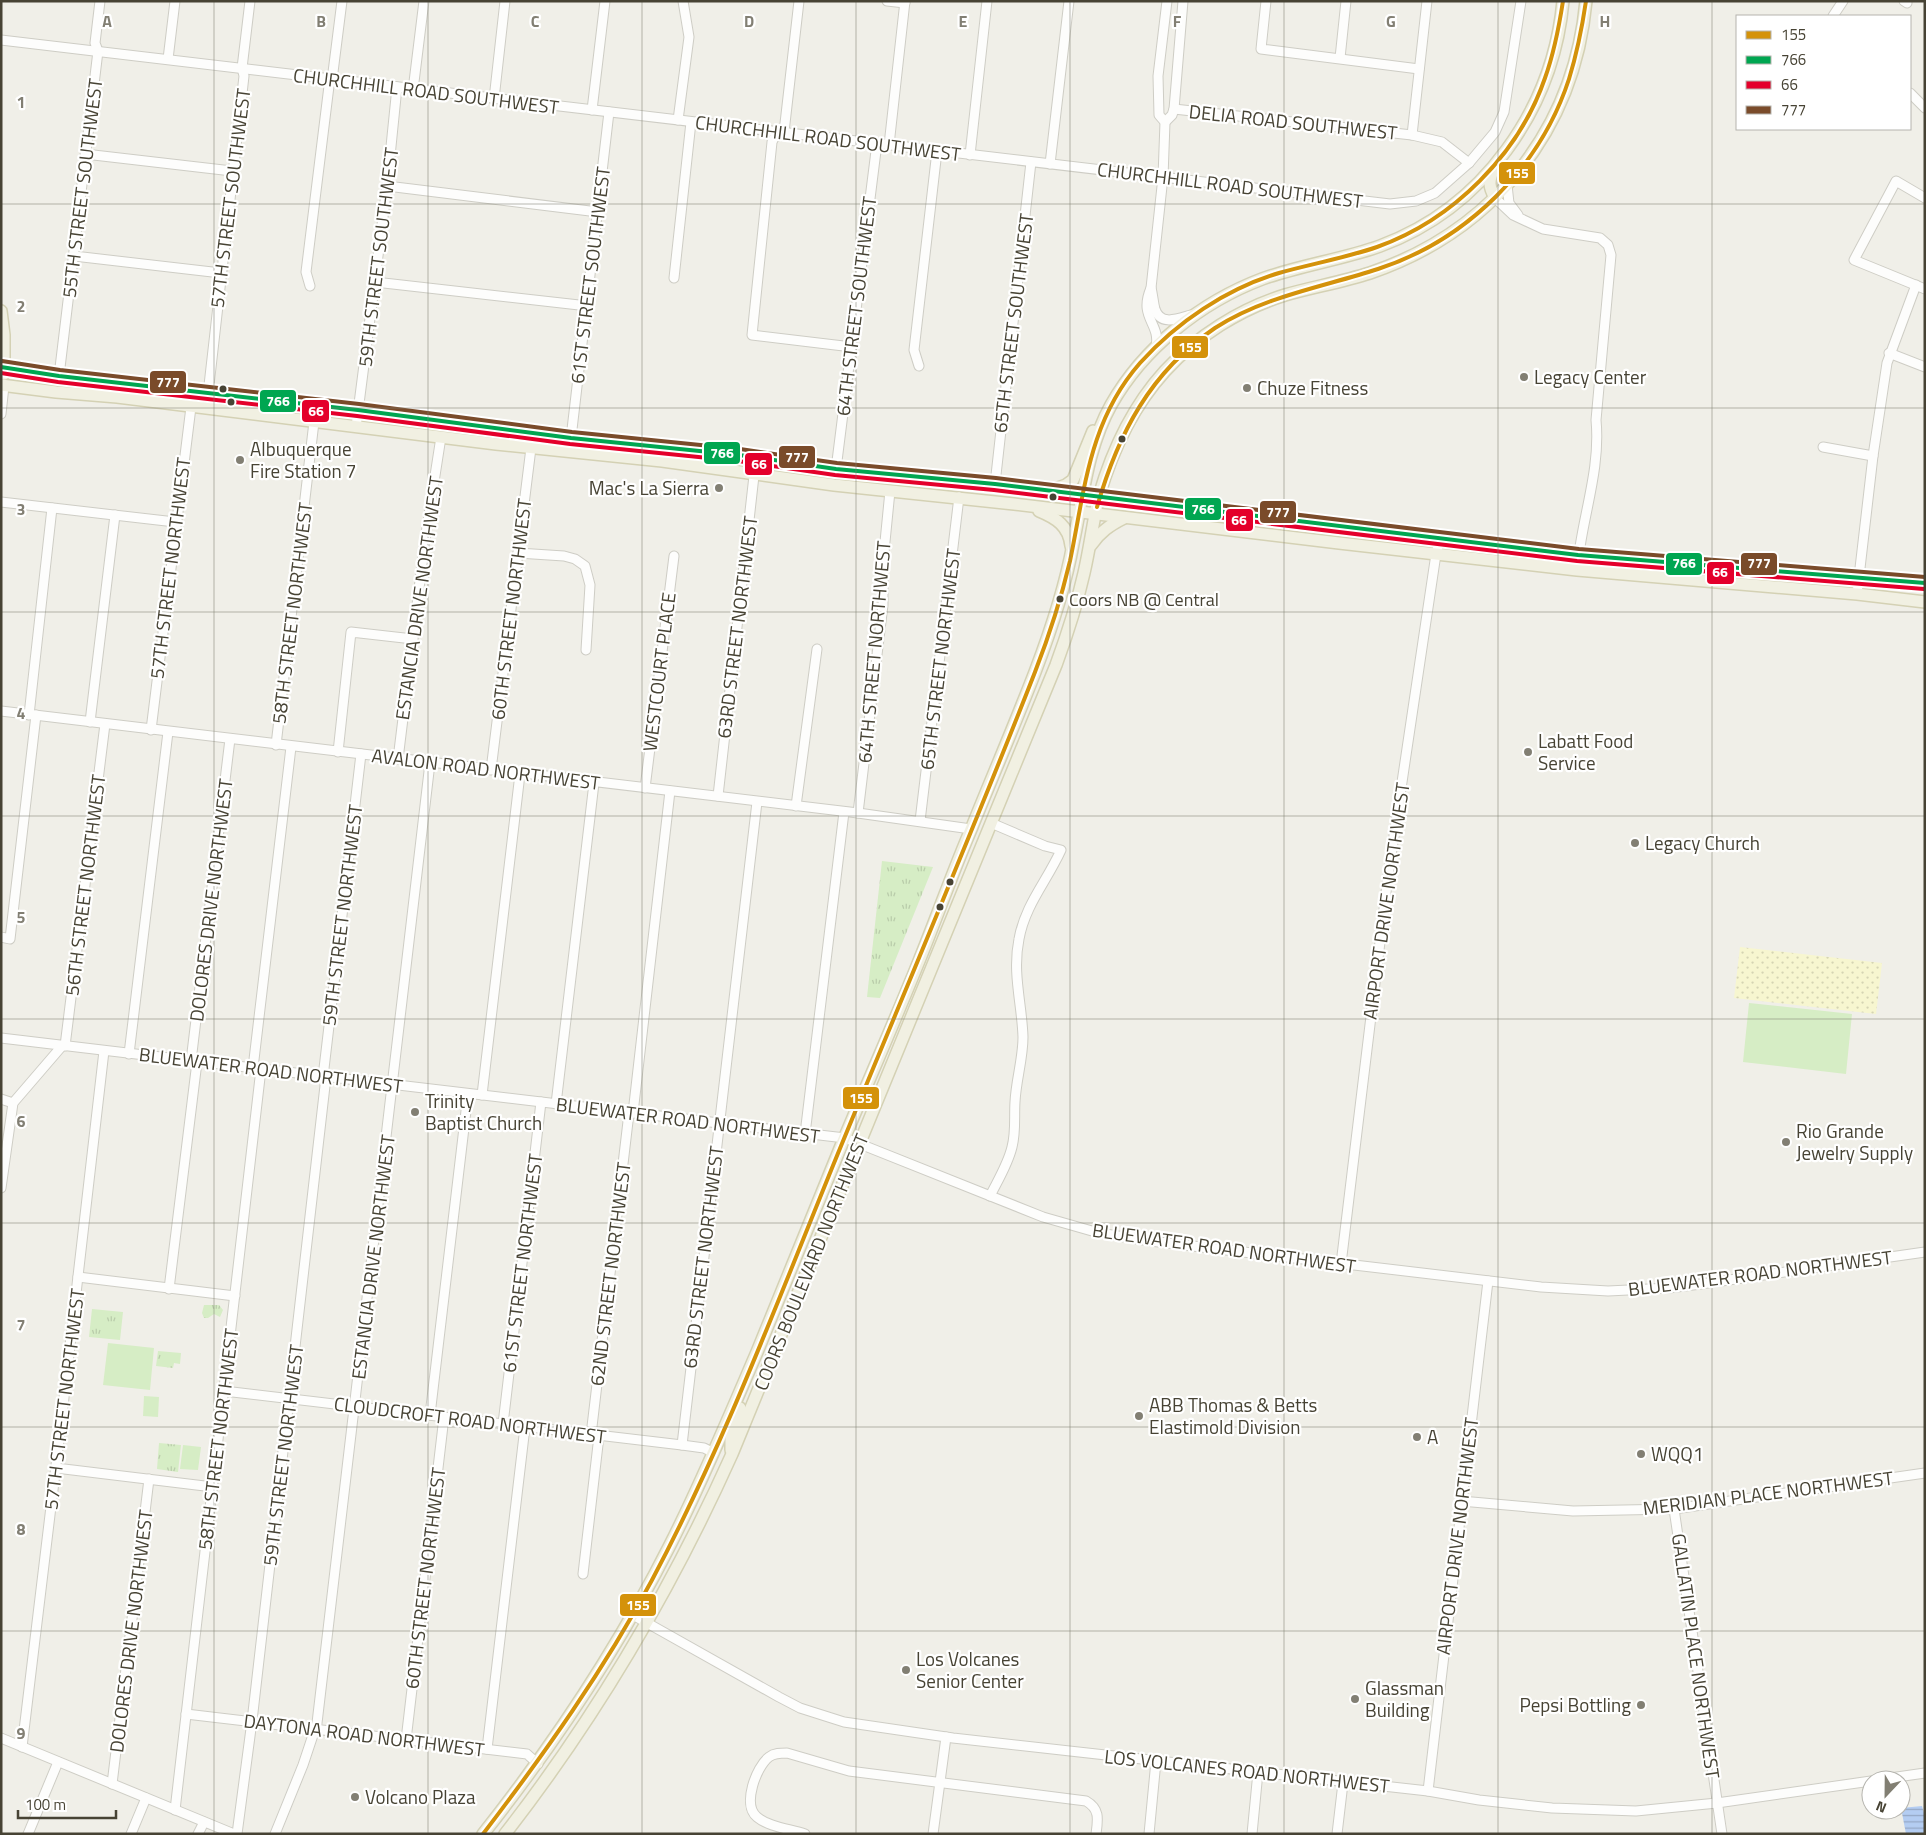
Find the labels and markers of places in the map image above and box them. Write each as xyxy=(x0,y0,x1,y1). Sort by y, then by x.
place label: Legacy Center xyxy=(1534,362,1647,391)
marker: Legacy Center xyxy=(1518,371,1530,383)
place label: Chuze Fitness xyxy=(1257,373,1368,402)
marker: Chuze Fitness xyxy=(1241,382,1253,394)
unlabelled marker xyxy=(218,384,228,394)
unlabelled marker xyxy=(226,397,236,407)
place label: Albuquerque Fire Station 7 xyxy=(250,434,357,485)
unlabelled marker xyxy=(1117,434,1127,444)
marker: Albuquerque Fire Station 7 xyxy=(234,454,246,466)
place label: Mac's La Sierra xyxy=(589,473,709,502)
marker: Mac's La Sierra xyxy=(713,482,725,494)
unlabelled marker xyxy=(1048,492,1058,502)
place label: Coors NB @ Central xyxy=(1069,586,1219,613)
marker: Coors NB @ Central xyxy=(1055,594,1065,604)
place label: Labatt Food Service xyxy=(1538,726,1633,777)
marker: Labatt Food Service xyxy=(1522,746,1534,758)
place label: Legacy Church xyxy=(1645,828,1760,857)
marker: Legacy Church xyxy=(1629,837,1641,849)
unlabelled marker xyxy=(945,877,955,887)
unlabelled marker xyxy=(935,902,945,912)
place label: Trinity Baptist Church xyxy=(425,1086,542,1137)
marker: Trinity Baptist Church xyxy=(409,1106,421,1118)
place label: Rio Grande Jewelry Supply xyxy=(1796,1116,1913,1167)
marker: Rio Grande Jewelry Supply xyxy=(1780,1136,1792,1148)
place label: ABB Thomas & Betts Elastimold Division xyxy=(1149,1390,1317,1441)
marker: ABB Thomas & Betts Elastimold Division xyxy=(1133,1410,1145,1422)
place label: A xyxy=(1427,1422,1438,1451)
marker: A xyxy=(1411,1431,1423,1443)
place label: WQQ1 xyxy=(1651,1439,1704,1468)
marker: WQQ1 xyxy=(1635,1448,1647,1460)
place label: Los Volcanes Senior Center xyxy=(916,1644,1024,1695)
marker: Los Volcanes Senior Center xyxy=(900,1664,912,1676)
place label: Glassman Building xyxy=(1365,1673,1444,1724)
place label: Pepsi Bottling xyxy=(1520,1690,1631,1719)
marker: Glassman Building xyxy=(1349,1693,1361,1705)
marker: Pepsi Bottling xyxy=(1635,1699,1647,1711)
place label: Volcano Plaza xyxy=(365,1782,476,1811)
marker: Volcano Plaza xyxy=(349,1791,361,1803)

